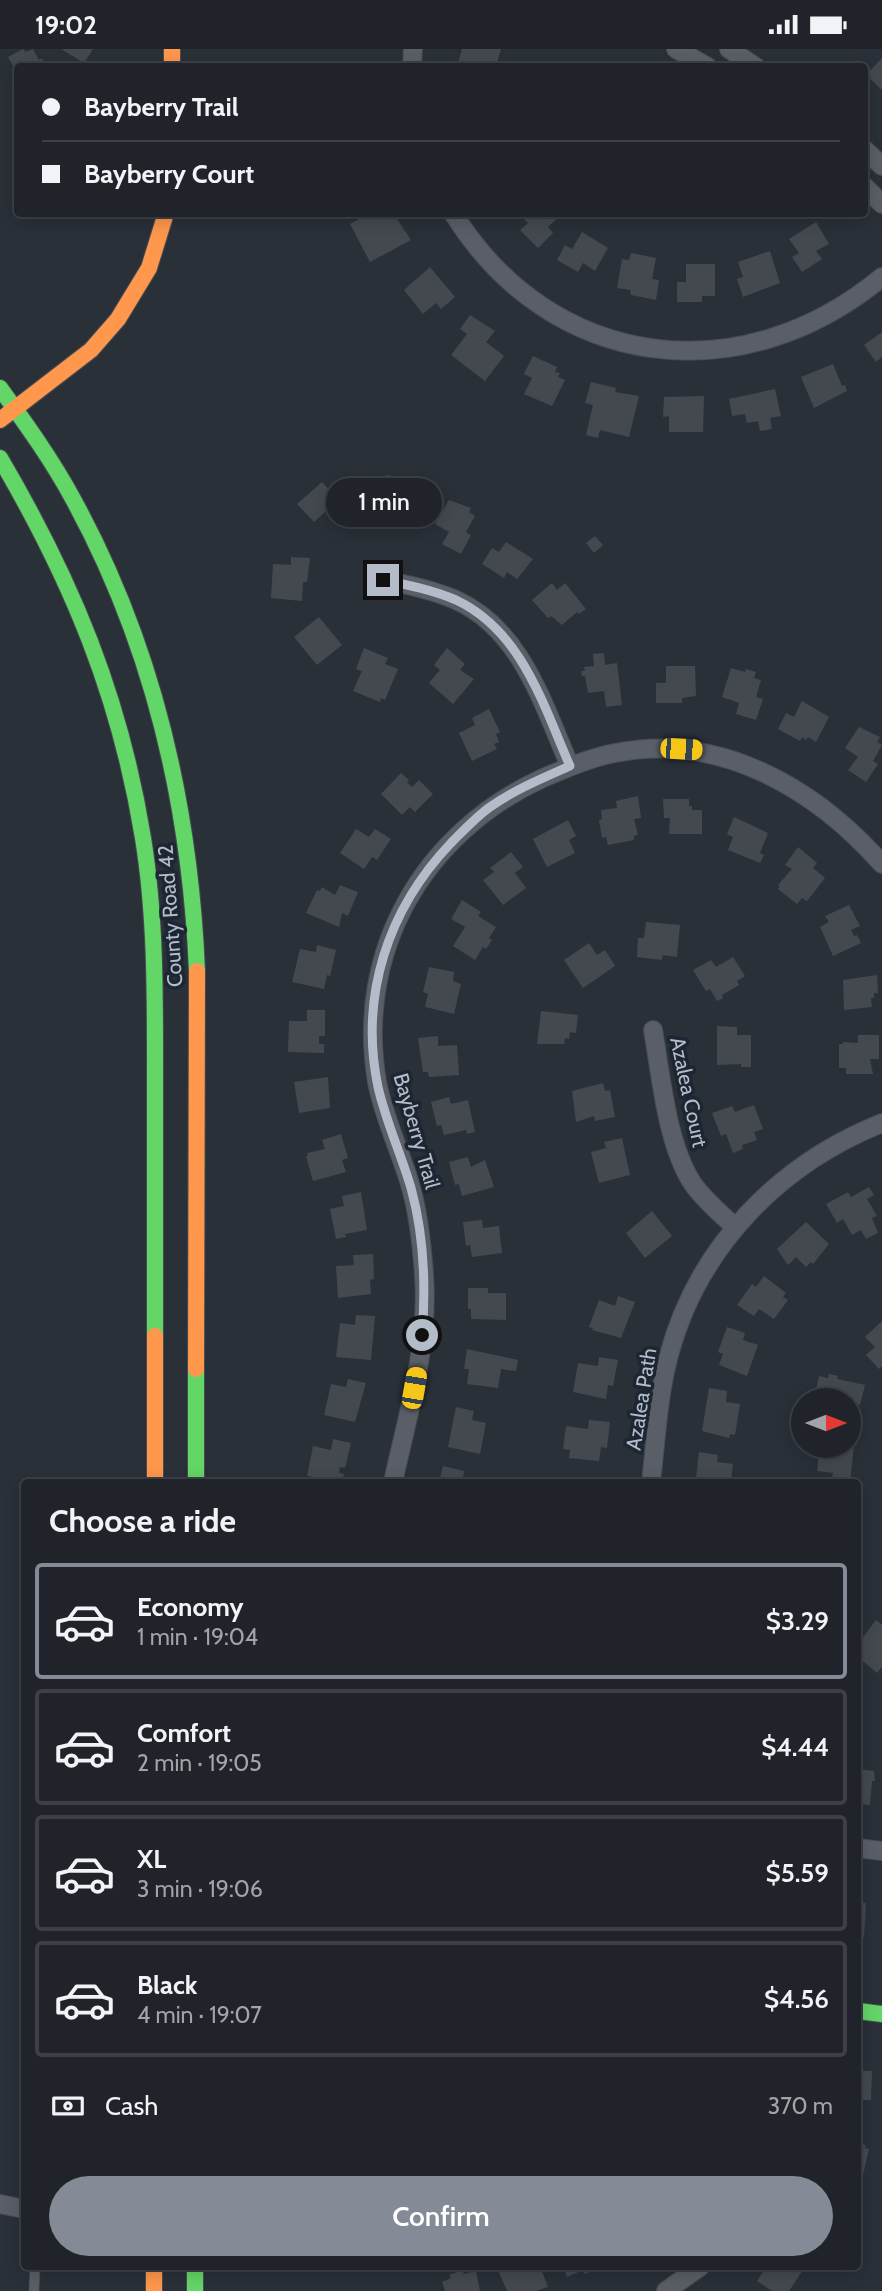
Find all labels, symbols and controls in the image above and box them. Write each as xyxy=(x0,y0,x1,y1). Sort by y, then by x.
text: 19:02 xyxy=(35,9,97,41)
text: Bayberry Trail xyxy=(84,91,239,123)
text: Bayberry Court xyxy=(84,158,254,190)
callout: 1 min xyxy=(325,479,441,527)
text: 1 min xyxy=(358,488,410,516)
route end xyxy=(367,564,399,596)
car xyxy=(660,737,703,761)
street label: County Road 42 xyxy=(153,844,187,988)
street label: Azalea Court xyxy=(665,1035,713,1149)
street label: Bayberry Trail xyxy=(389,1070,445,1192)
route start xyxy=(406,1319,438,1351)
street label: Azalea Path xyxy=(621,1346,661,1452)
car xyxy=(401,1365,428,1411)
north arrow xyxy=(791,1388,861,1458)
map controls xyxy=(791,1388,861,1458)
text: Choose a ride xyxy=(49,1501,236,1540)
icon: car xyxy=(53,1590,116,1653)
text: Economy xyxy=(137,1591,243,1623)
text: $3.29 xyxy=(766,1605,829,1637)
text: 1 min · 19:04 xyxy=(137,1623,258,1651)
icon: car xyxy=(53,1716,116,1779)
text: Comfort xyxy=(137,1717,231,1749)
text: $4.44 xyxy=(761,1731,829,1763)
text: 2 min · 19:05 xyxy=(137,1749,262,1777)
icon: car xyxy=(53,1842,116,1905)
text: XL xyxy=(137,1843,166,1875)
text: $5.59 xyxy=(766,1857,829,1889)
text: 3 min · 19:06 xyxy=(137,1875,263,1903)
icon: car xyxy=(53,1968,116,2031)
text: Black xyxy=(137,1969,197,2001)
text: $4.56 xyxy=(764,1983,829,2015)
text: 4 min · 19:07 xyxy=(137,2001,262,2029)
icon: cash xyxy=(49,2087,87,2125)
text: Cash xyxy=(105,2090,158,2122)
text: 370 m xyxy=(768,2092,833,2120)
button: Confirm xyxy=(49,2176,833,2256)

